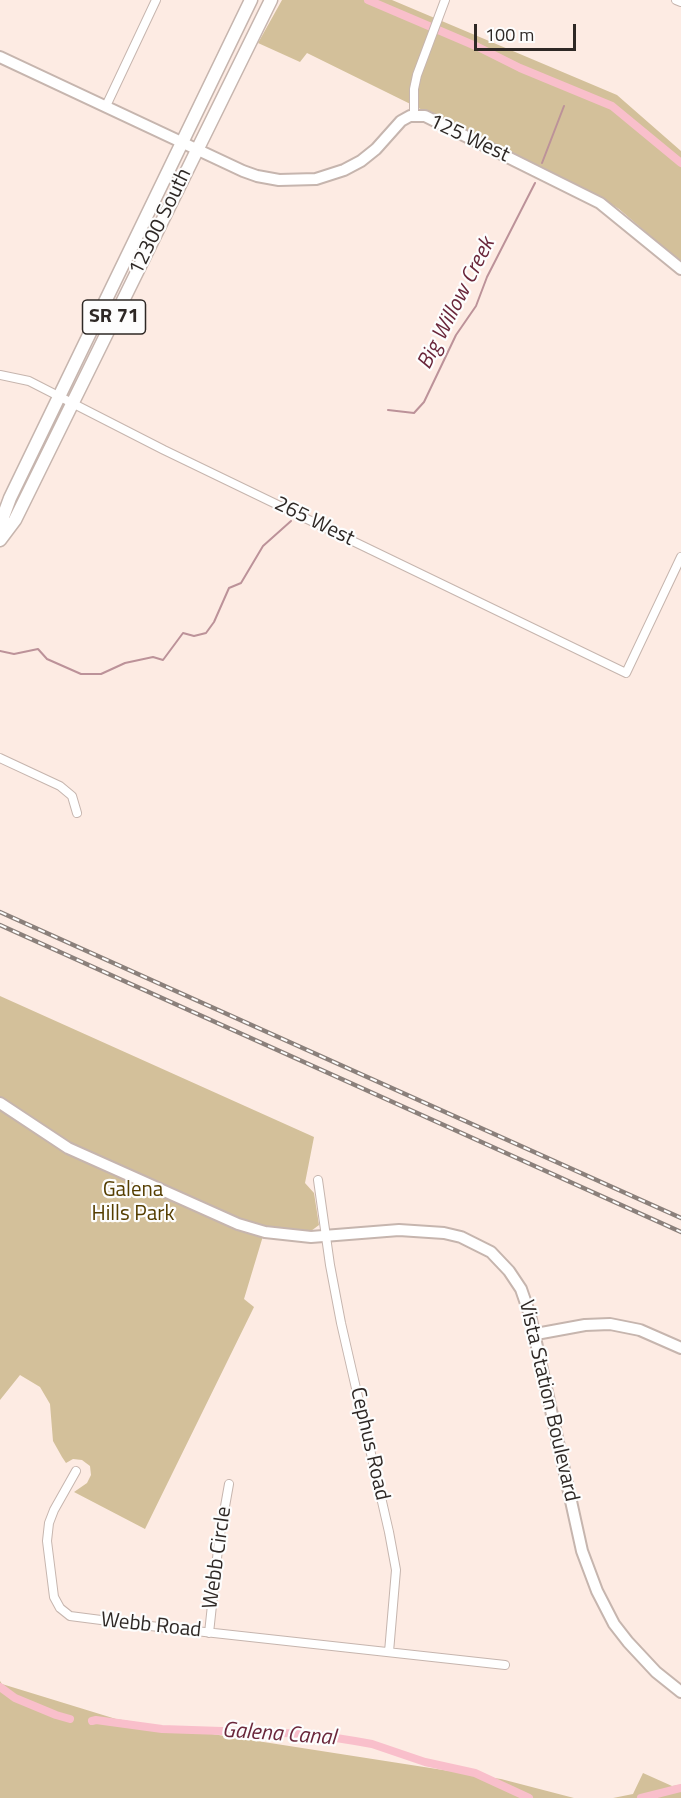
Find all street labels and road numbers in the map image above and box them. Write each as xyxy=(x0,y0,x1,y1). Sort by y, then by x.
street label: 125 West xyxy=(425,109,513,169)
street label: 12300 South xyxy=(124,164,198,280)
road number: SR 71 xyxy=(82,300,146,334)
street label: 265 West xyxy=(270,492,358,552)
street label: Vista Station Boulevard xyxy=(513,1298,583,1504)
street label: Cephus Road xyxy=(344,1385,394,1503)
street label: Webb Circle xyxy=(198,1505,238,1611)
street label: Webb Road xyxy=(99,1608,203,1644)

